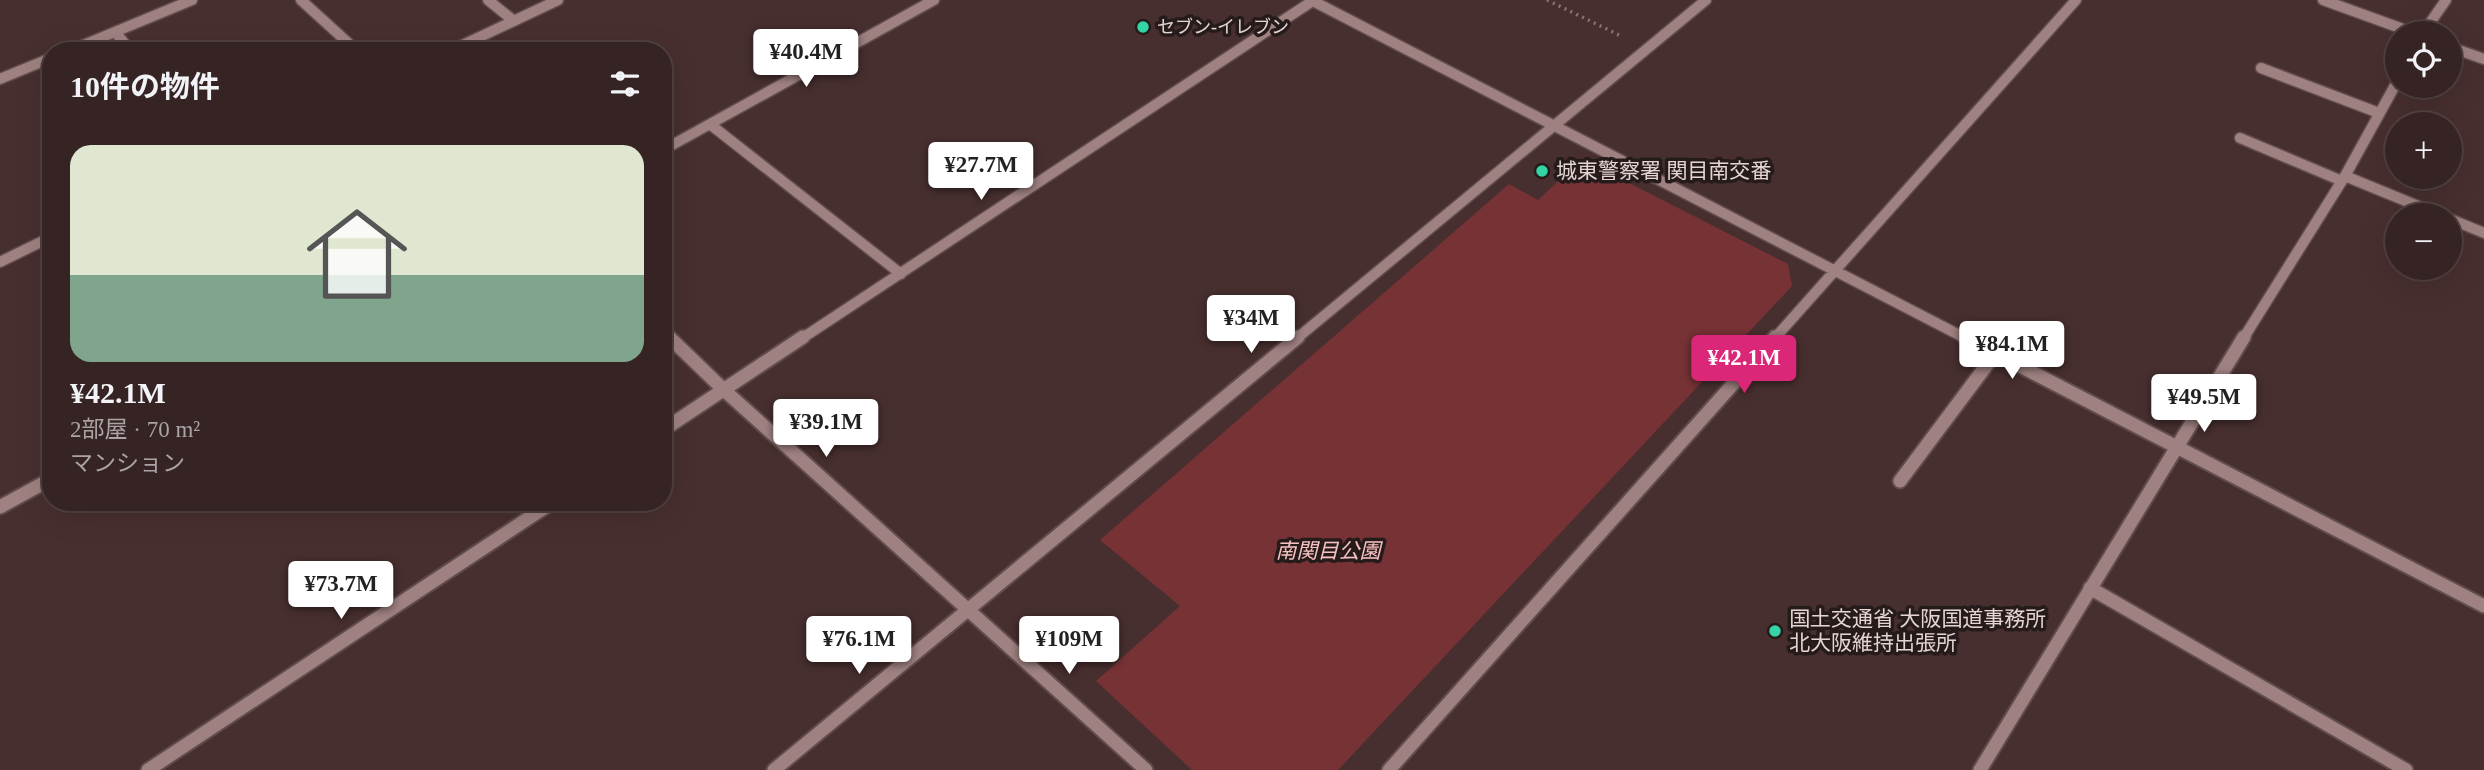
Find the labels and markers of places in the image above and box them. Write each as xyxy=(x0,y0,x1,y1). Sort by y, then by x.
place label: セブン-イレブン xyxy=(1157,17,1289,37)
marker: セブン-イレブン xyxy=(1135,19,1151,35)
pin: ¥40.4M xyxy=(749,29,863,89)
pin: ¥27.7M xyxy=(924,142,1038,202)
place label: 城東警察署 関目南交番 xyxy=(1556,159,1771,183)
marker: 城東警察署 関目南交番 xyxy=(1534,163,1550,179)
pin: ¥34M xyxy=(1210,296,1292,355)
pin: ¥84.1M xyxy=(1955,322,2069,381)
pin: ¥42.1M xyxy=(1687,336,1801,395)
pin: ¥49.5M xyxy=(2147,374,2261,434)
pin: ¥39.1M xyxy=(769,400,883,459)
pin: ¥73.7M xyxy=(284,562,398,621)
place label: 国土交通省 大阪国道事務所 北大阪維持出張所 xyxy=(1789,607,2046,655)
pin: ¥76.1M xyxy=(802,616,916,676)
pin: ¥109M xyxy=(1020,616,1118,676)
marker: 国土交通省 大阪国道事務所 北大阪維持出張所 xyxy=(1767,623,1783,639)

